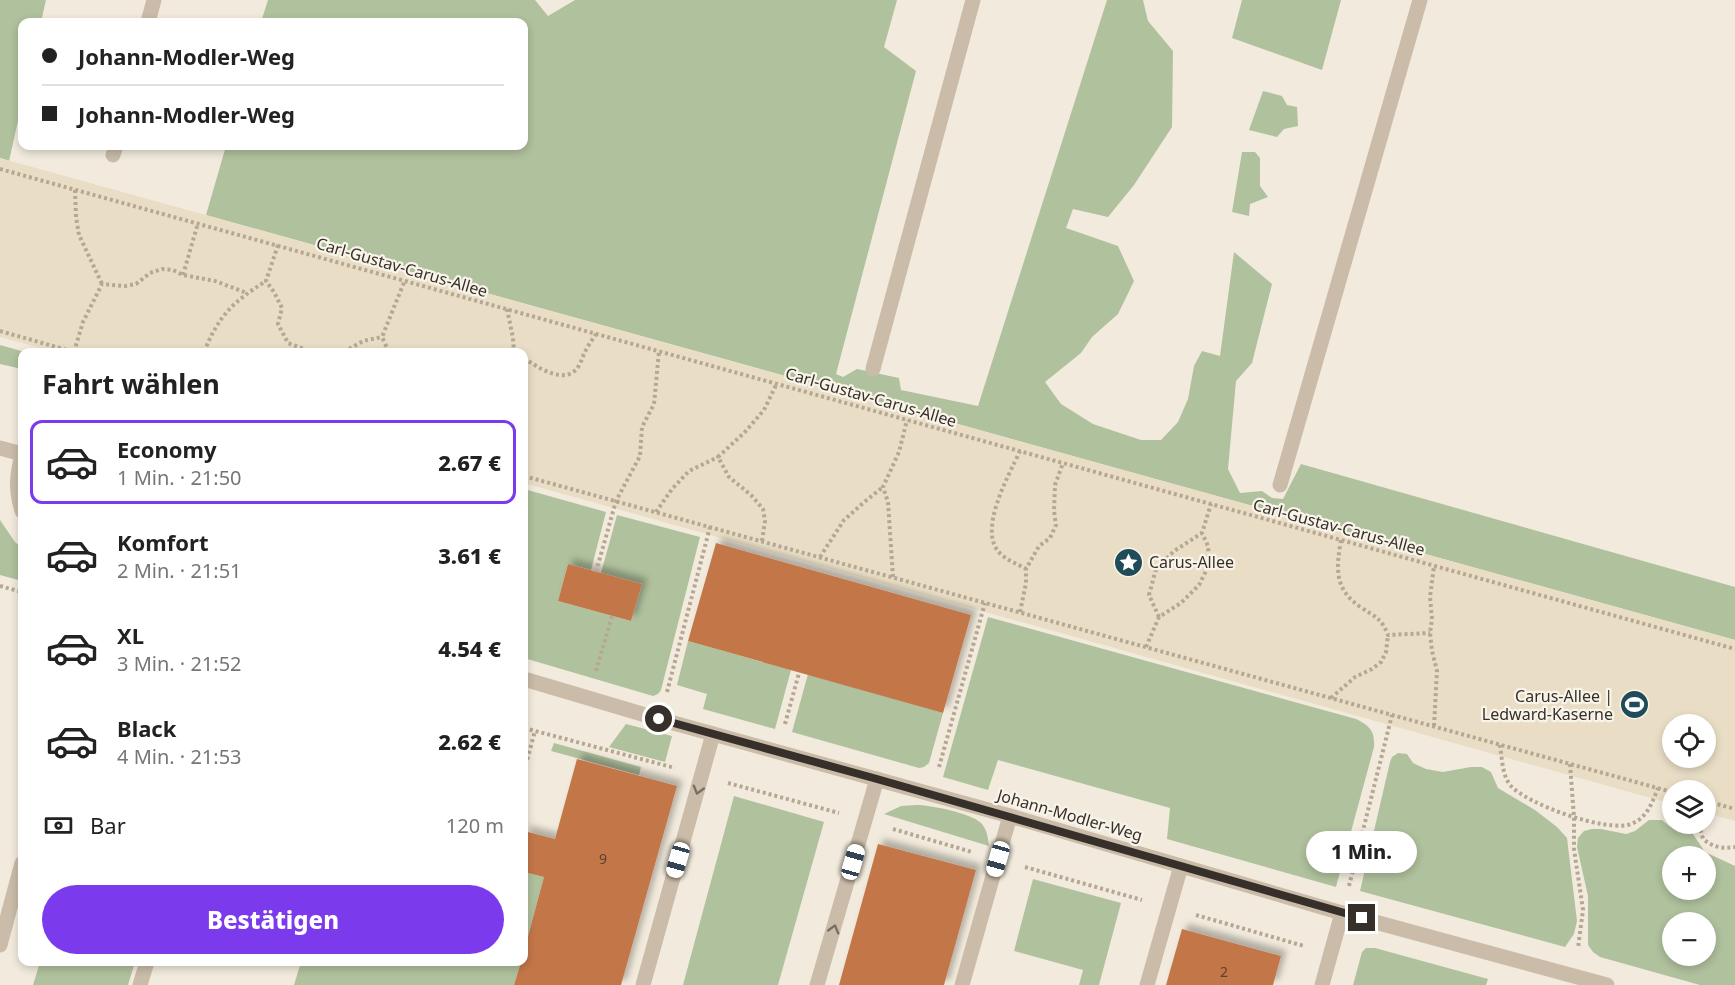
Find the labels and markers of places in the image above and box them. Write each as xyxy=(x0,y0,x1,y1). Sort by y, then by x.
place icon: Carus-Allee xyxy=(1112,546,1144,578)
place label: Carus-Allee xyxy=(1149,551,1234,573)
place label: Carus-Allee | Ledward-Kaserne xyxy=(1482,685,1613,725)
sports icon: Carus-Allee | Ledward-Kaserne xyxy=(1618,689,1650,721)

